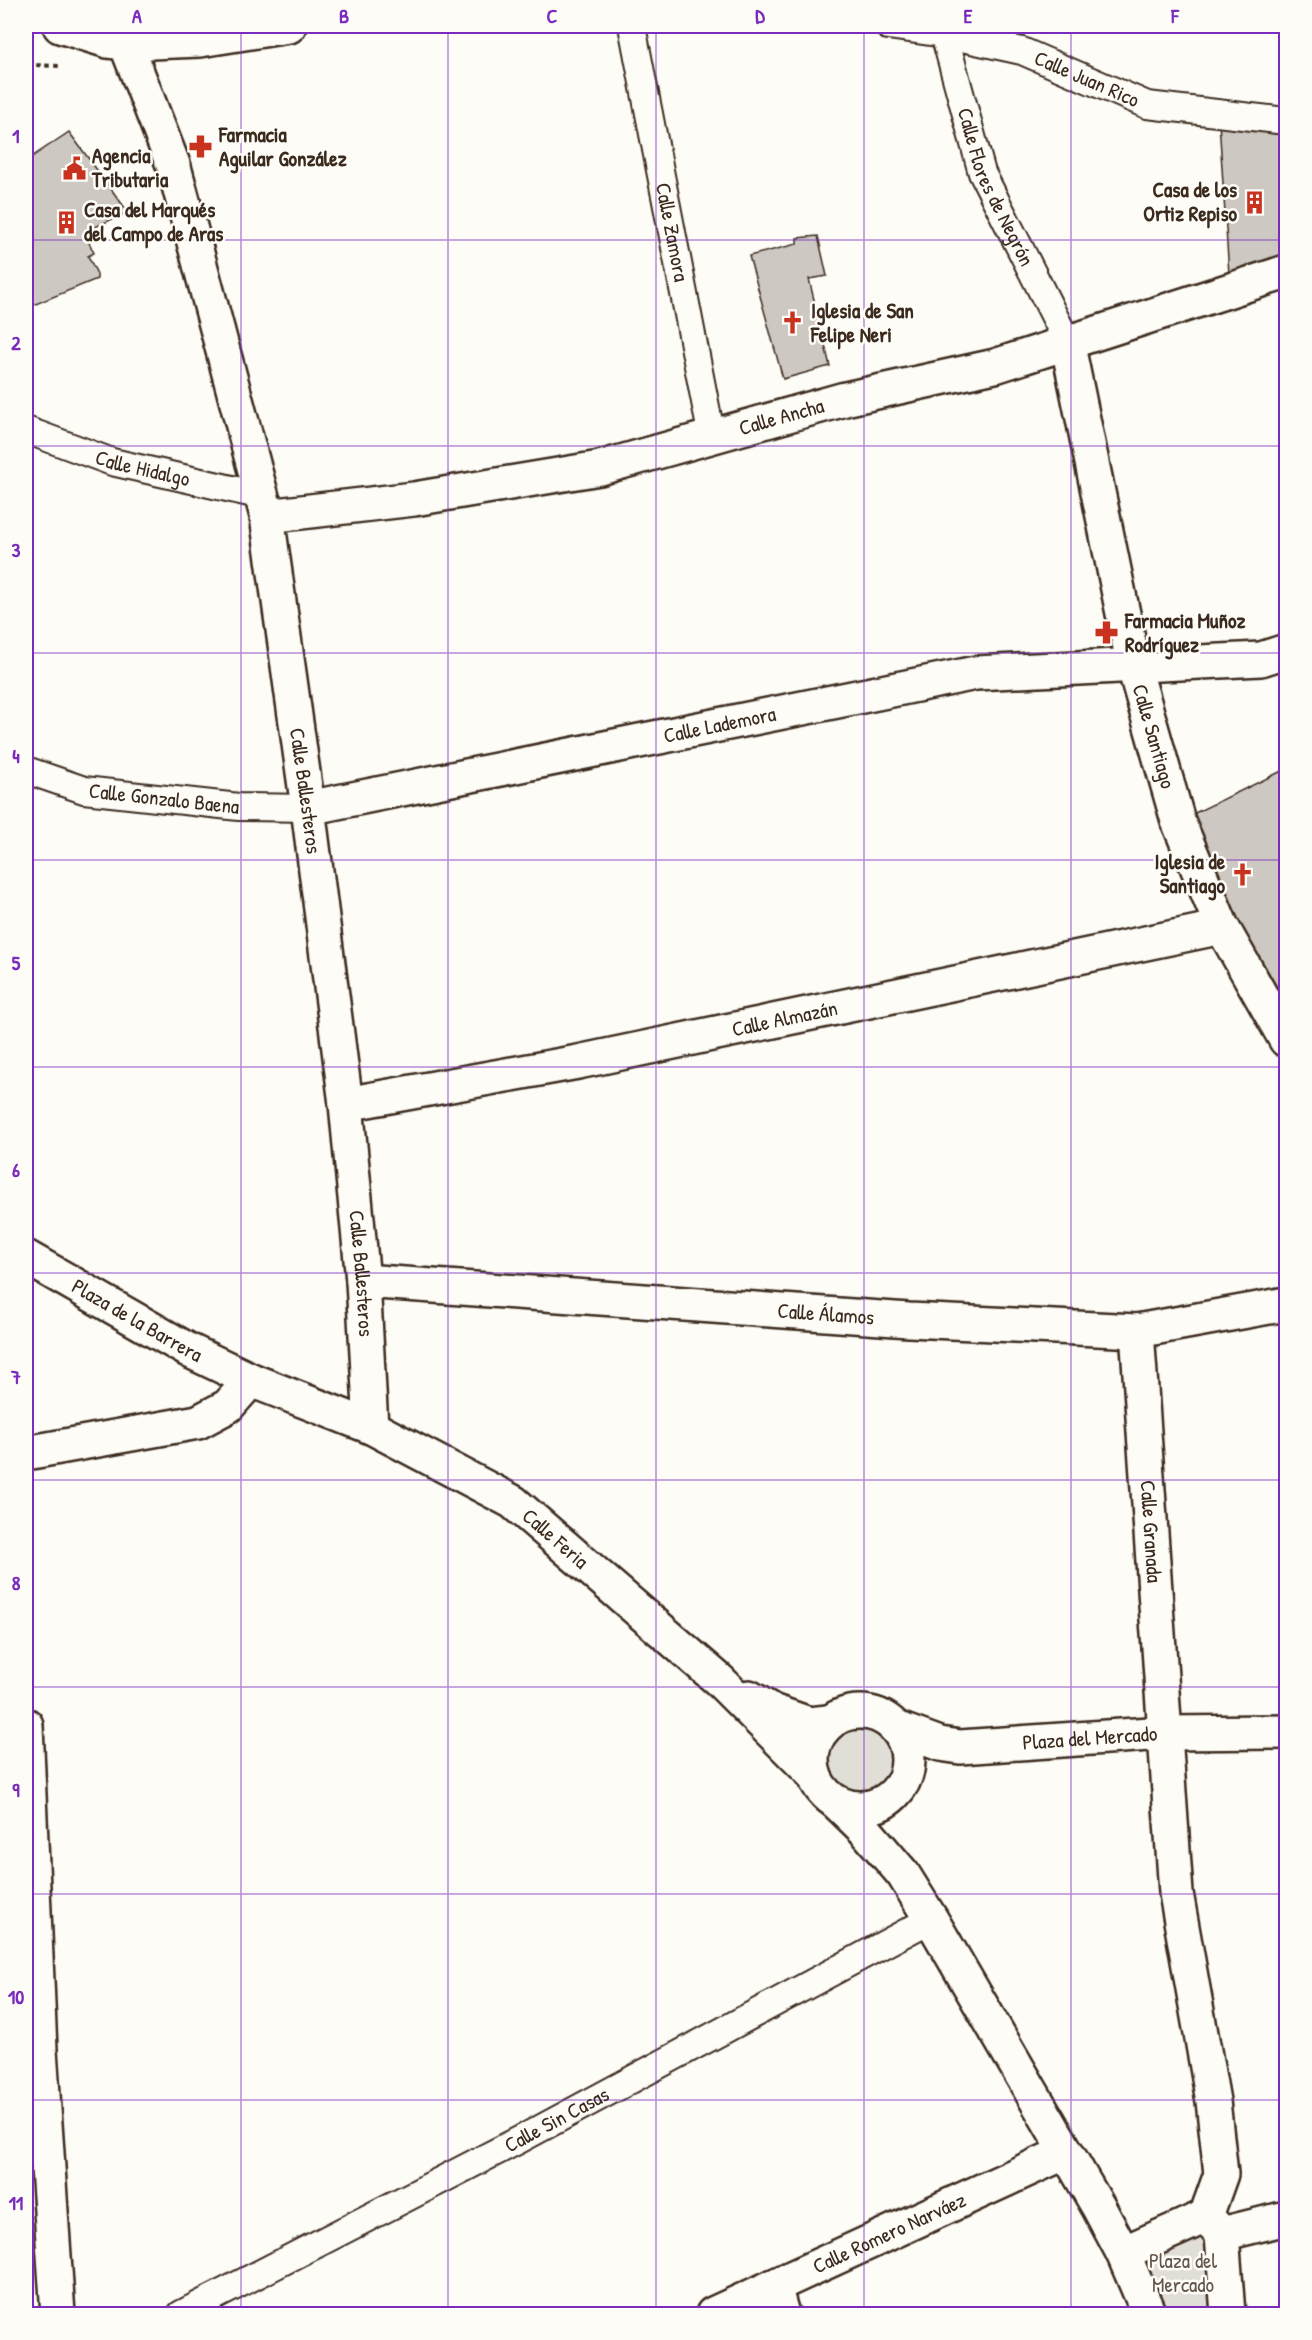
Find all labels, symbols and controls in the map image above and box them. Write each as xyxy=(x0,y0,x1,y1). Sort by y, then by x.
text: A xyxy=(132,2,142,29)
text: B xyxy=(339,2,349,29)
text: C xyxy=(547,2,558,29)
text: D xyxy=(755,2,765,29)
text: E xyxy=(964,2,973,29)
text: F xyxy=(1170,2,1180,29)
street label: Calle Juan Rico xyxy=(1030,43,1144,114)
street label: Calle Flores de Negrón xyxy=(951,104,1042,271)
place label: Farmacia Aguilar González xyxy=(218,120,347,174)
text: 1 xyxy=(12,122,20,149)
pharmacy icon: Farmacia Aguilar González xyxy=(188,134,214,160)
place label: Agencia Tributaria xyxy=(91,141,169,194)
public building icon: Agencia Tributaria xyxy=(61,155,87,181)
place label: Casa de los Ortiz Repiso xyxy=(1143,175,1238,229)
street label: Calle Zamora xyxy=(649,180,696,284)
building icon: Casa de los Ortiz Repiso xyxy=(1242,189,1268,215)
place label: Casa del Marqués del Campo de Aras xyxy=(84,195,223,249)
building icon: Casa del Marqués del Campo de Aras xyxy=(53,209,79,235)
place label: Iglesia de San Felipe Neri xyxy=(810,296,914,350)
church icon: Iglesia de San Felipe Neri xyxy=(780,310,806,336)
text: 2 xyxy=(11,329,21,356)
street label: Calle Ancha xyxy=(735,391,827,442)
street label: Calle Hidalgo xyxy=(91,442,193,493)
text: 3 xyxy=(12,536,21,563)
place label: Farmacia Muñoz Rodríguez xyxy=(1124,606,1245,660)
pharmacy icon: Farmacia Muñoz Rodríguez xyxy=(1094,620,1120,646)
street label: Calle Santiago xyxy=(1126,681,1183,792)
street label: Calle Lademora xyxy=(661,699,778,750)
street label: Calle Ballesteros xyxy=(283,726,329,855)
text: 4 xyxy=(12,742,20,769)
street label: Calle Gonzalo Baena xyxy=(87,776,241,821)
place label: Iglesia de Santiago xyxy=(1154,847,1226,901)
church icon: Iglesia de Santiago xyxy=(1230,861,1256,887)
text: 5 xyxy=(12,949,21,976)
street label: Calle Almazán xyxy=(729,993,840,1043)
text: 6 xyxy=(12,1156,20,1183)
street label: Calle Ballesteros xyxy=(342,1209,381,1337)
street label: Plaza de la Barrera xyxy=(67,1271,207,1369)
street label: Calle Álamos xyxy=(776,1296,875,1331)
text: 7 xyxy=(10,1363,21,1390)
street label: Calle Granada xyxy=(1133,1479,1169,1584)
street label: Calle Feria xyxy=(516,1501,595,1575)
text: 8 xyxy=(12,1569,21,1596)
street label: Plaza del Mercado xyxy=(1021,1719,1158,1757)
text: 9 xyxy=(12,1776,20,1803)
text: 10 xyxy=(8,1983,24,2010)
street label: Calle Sin Casas xyxy=(499,2079,614,2159)
street label: Calle Romero Narváez xyxy=(808,2185,970,2280)
text: 11 xyxy=(9,2189,23,2216)
park label: Plaza del Mercado xyxy=(1149,2246,1217,2299)

